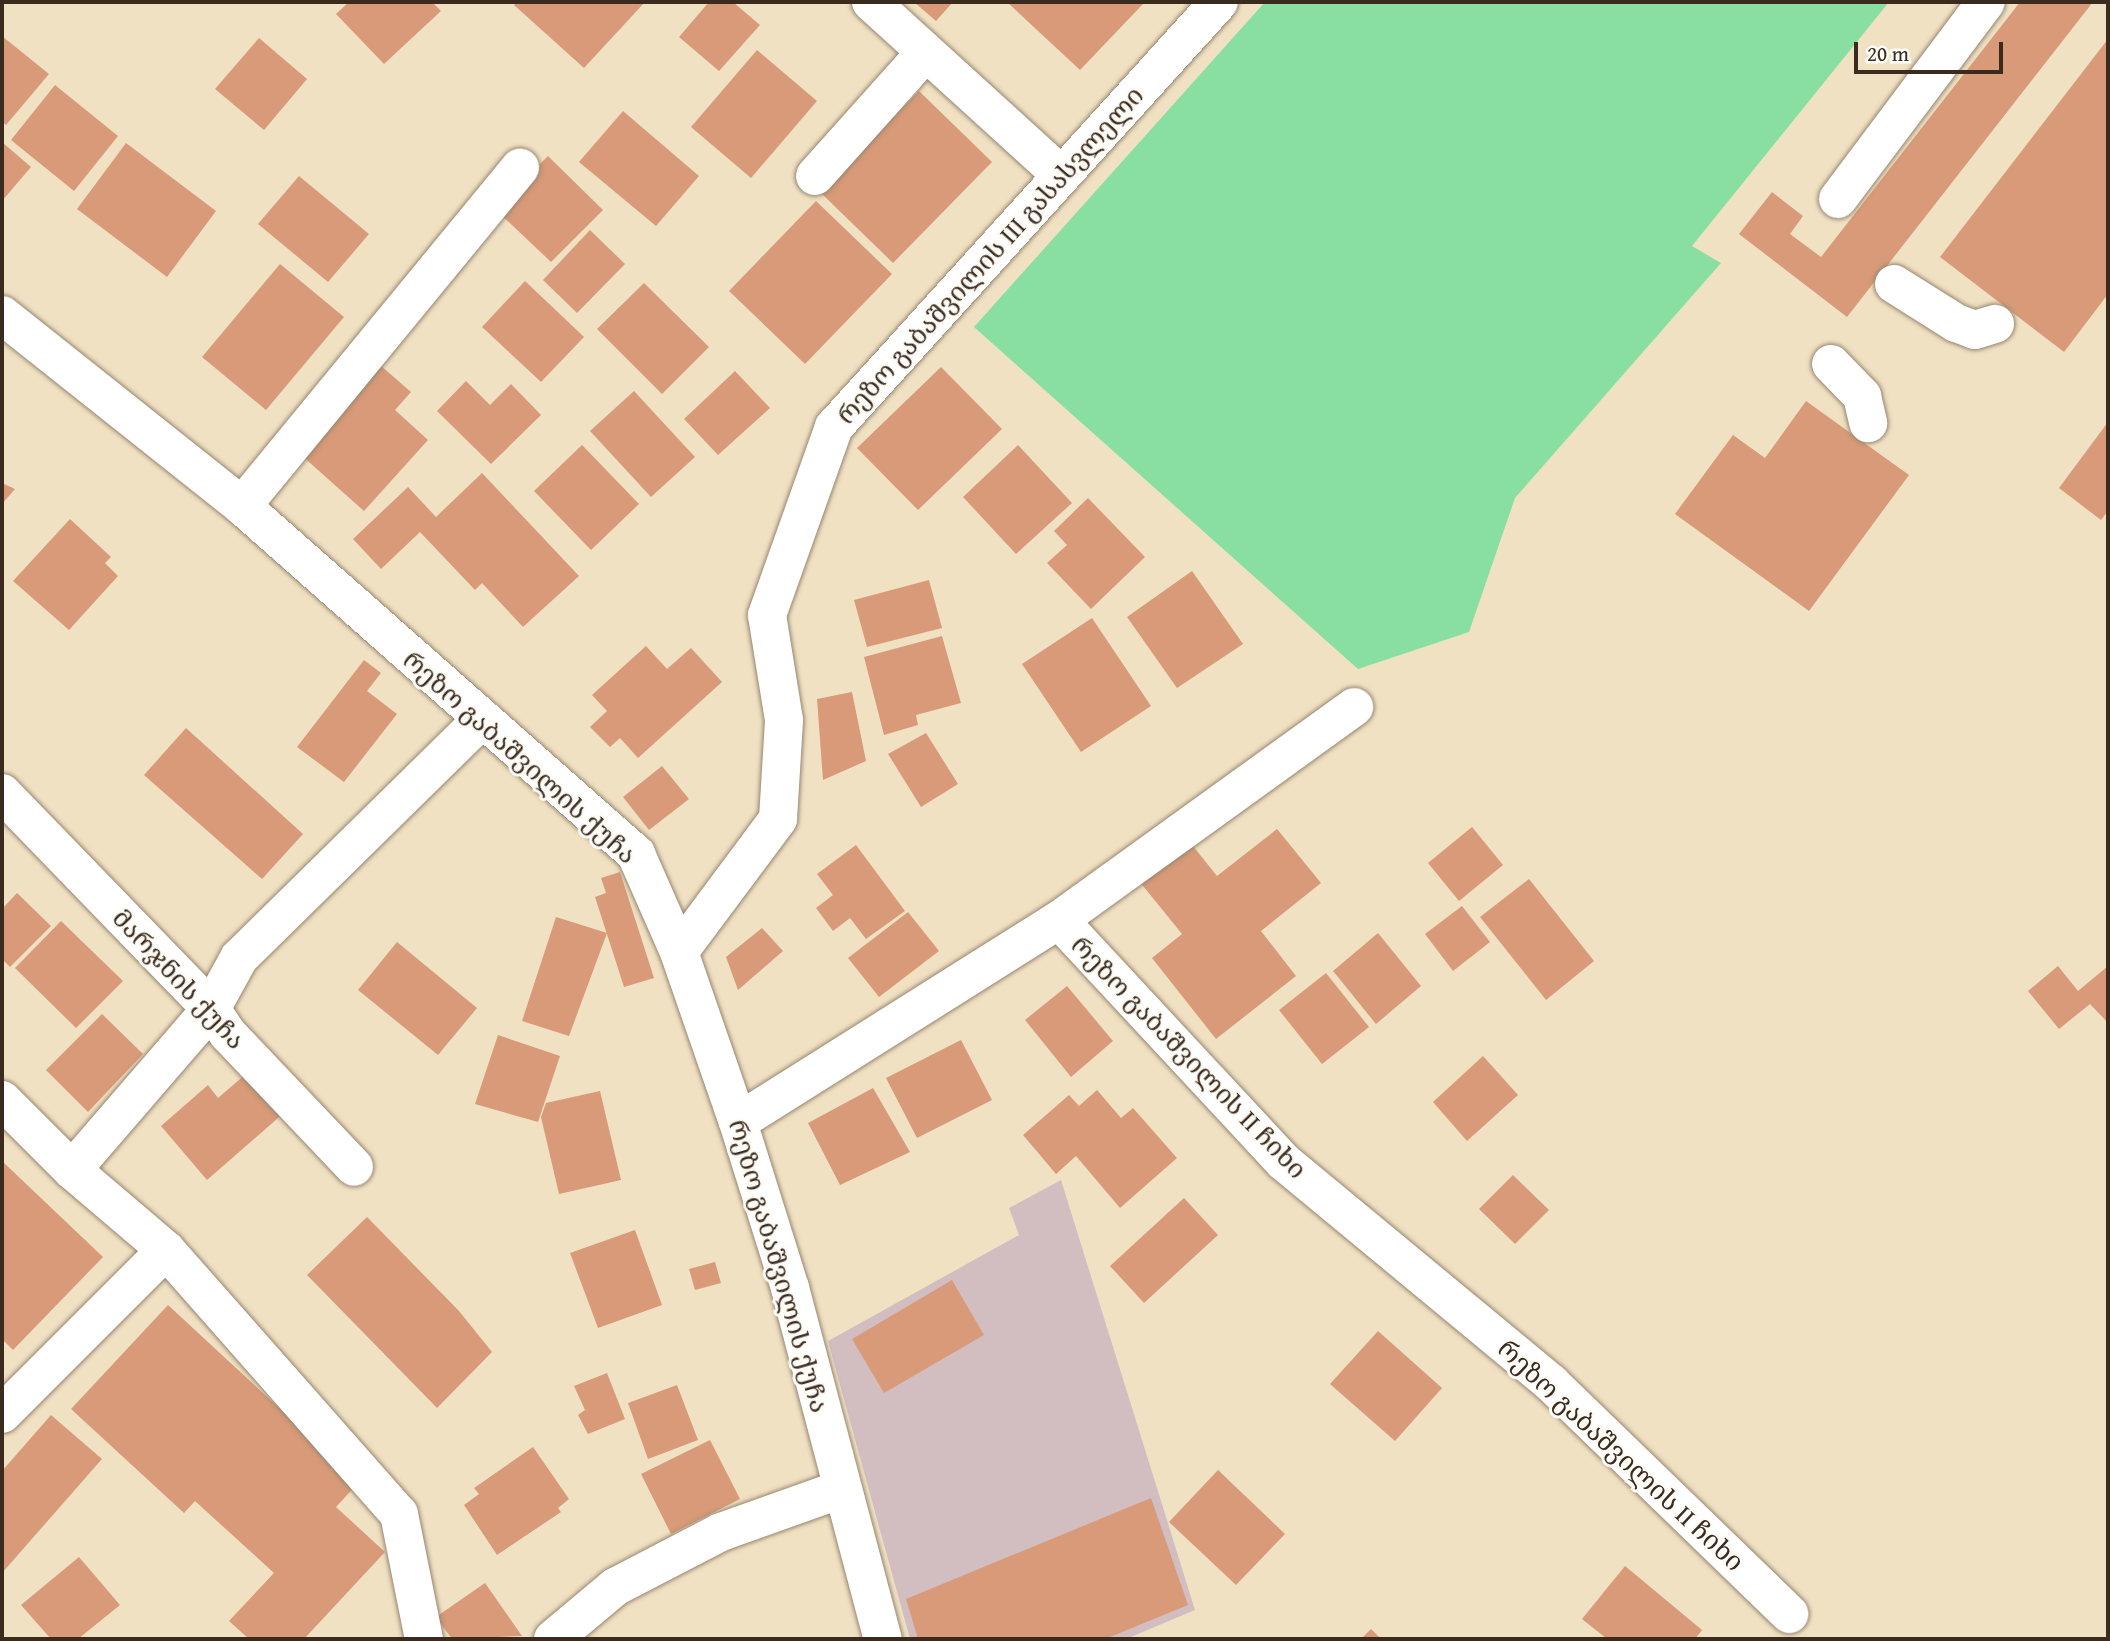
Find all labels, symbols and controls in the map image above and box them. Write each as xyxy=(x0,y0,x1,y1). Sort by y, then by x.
scale bar xyxy=(1858,28,2007,72)
text: 20 m xyxy=(1867,38,1909,69)
street label: რეზო გაბაშვილის III გასასვლელი xyxy=(830,80,1150,430)
street label: რეზო გაბაშვილის ქუჩა xyxy=(397,644,643,870)
street label: მარჯნის ქუჩა xyxy=(106,902,252,1056)
street label: რეზო გაბაშვილის II ჩიხი xyxy=(1065,929,1313,1185)
street label: რეზო გაბაშვილის ქუჩა xyxy=(722,1116,836,1416)
street label: რეზო გაბაშვილის II ჩიხი xyxy=(1491,1333,1751,1577)

